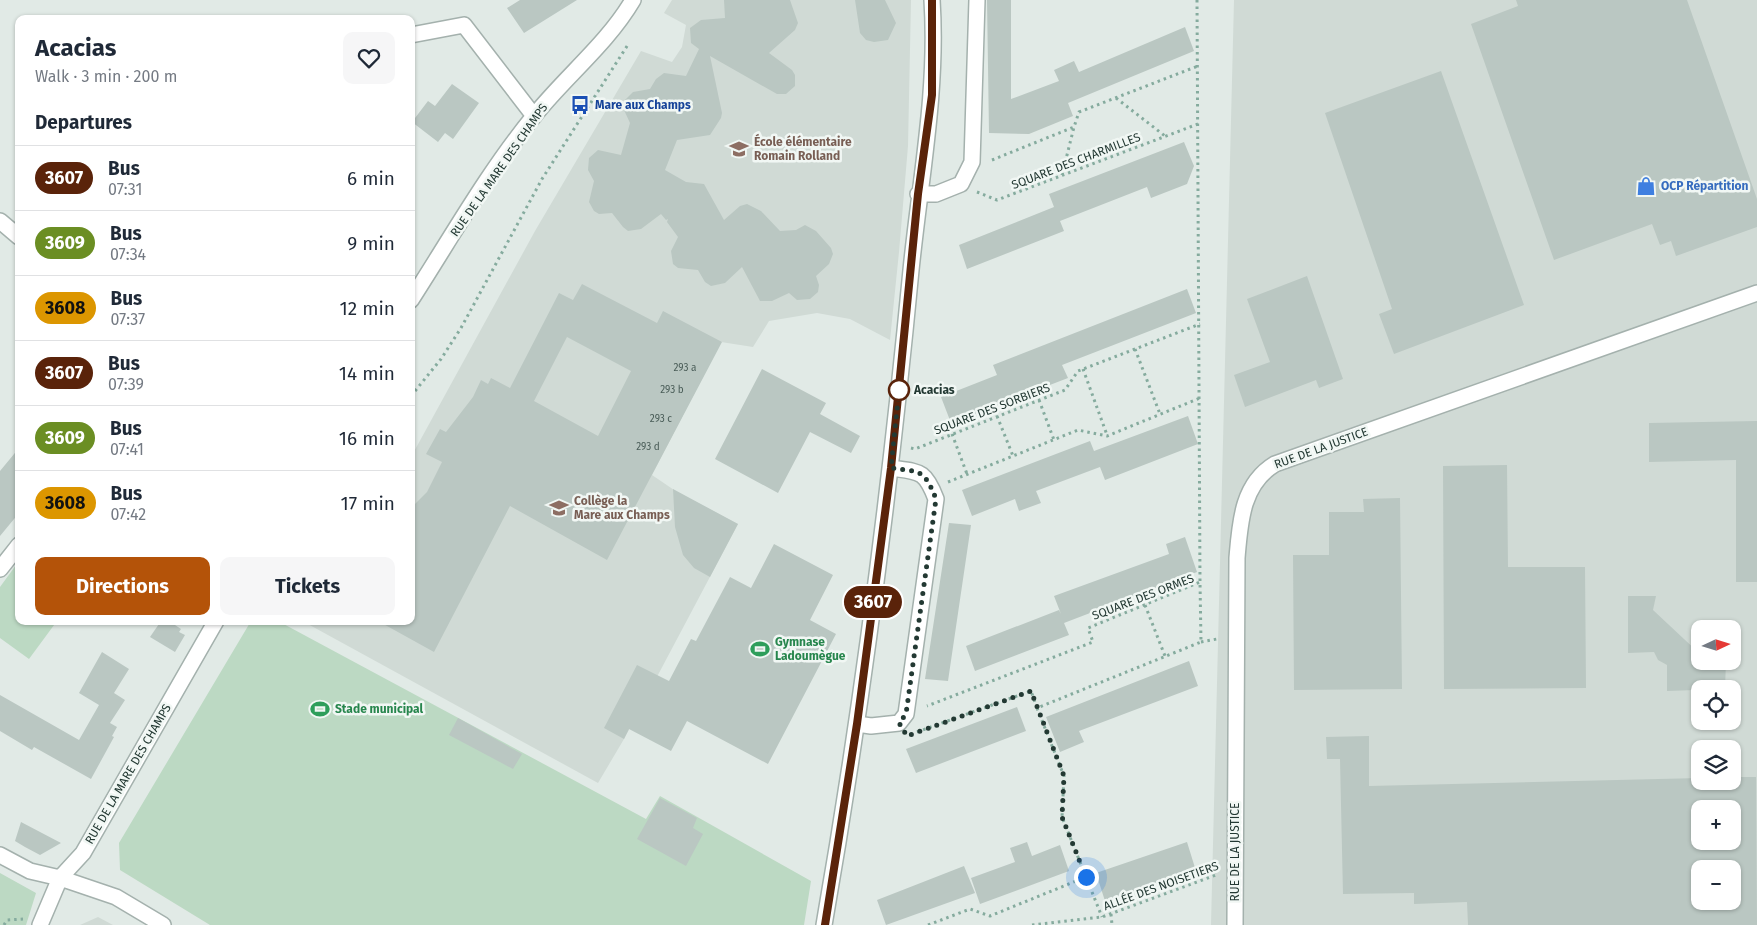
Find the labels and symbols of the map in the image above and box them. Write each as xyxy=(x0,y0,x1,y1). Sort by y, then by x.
bus stop icon: Mare aux Champs xyxy=(569,94,591,116)
place label: Mare aux Champs xyxy=(595,98,691,112)
street label: RUE DE LA MARE DES CHAMPS xyxy=(448,100,551,239)
street label: SQUARE DES CHARMILLES xyxy=(1010,130,1143,192)
place label: École élémentaire Romain Rolland xyxy=(754,133,852,163)
school or university icon: École élémentaire Romain Rolland xyxy=(728,138,750,160)
shop icon: OCP Répartition xyxy=(1635,175,1657,197)
place label: OCP Répartition xyxy=(1661,179,1749,193)
house number: 293 a xyxy=(674,362,696,374)
marker: Acacias xyxy=(888,379,910,401)
street label: SQUARE DES SORBIERS xyxy=(932,380,1052,438)
place label: Acacias xyxy=(913,383,955,397)
house number: 293 b xyxy=(660,384,684,396)
house number: 293 c xyxy=(650,413,672,425)
street label: RUE DE LA JUSTICE xyxy=(1272,425,1370,471)
house number: 293 d xyxy=(636,441,660,453)
place label: Collège la Mare aux Champs xyxy=(574,494,670,522)
school or university icon: Collège la Mare aux Champs xyxy=(548,497,570,519)
street label: SQUARE DES ORMES xyxy=(1090,571,1196,623)
line badge: 3607 xyxy=(838,586,908,618)
north arrow xyxy=(1691,620,1741,670)
place label: Gymnase Ladoumègue xyxy=(775,635,846,663)
sports icon: Gymnase Ladoumègue xyxy=(749,638,771,660)
sports icon: Stade municipal xyxy=(309,698,331,720)
street label: RUE DE LA MARE DES CHAMPS xyxy=(82,701,174,846)
place label: Stade municipal xyxy=(335,702,424,716)
street label: RUE DE LA JUSTICE xyxy=(1228,803,1242,901)
street label: ALLÉE DES NOISETIERS xyxy=(1101,858,1221,913)
your location xyxy=(1074,865,1099,890)

